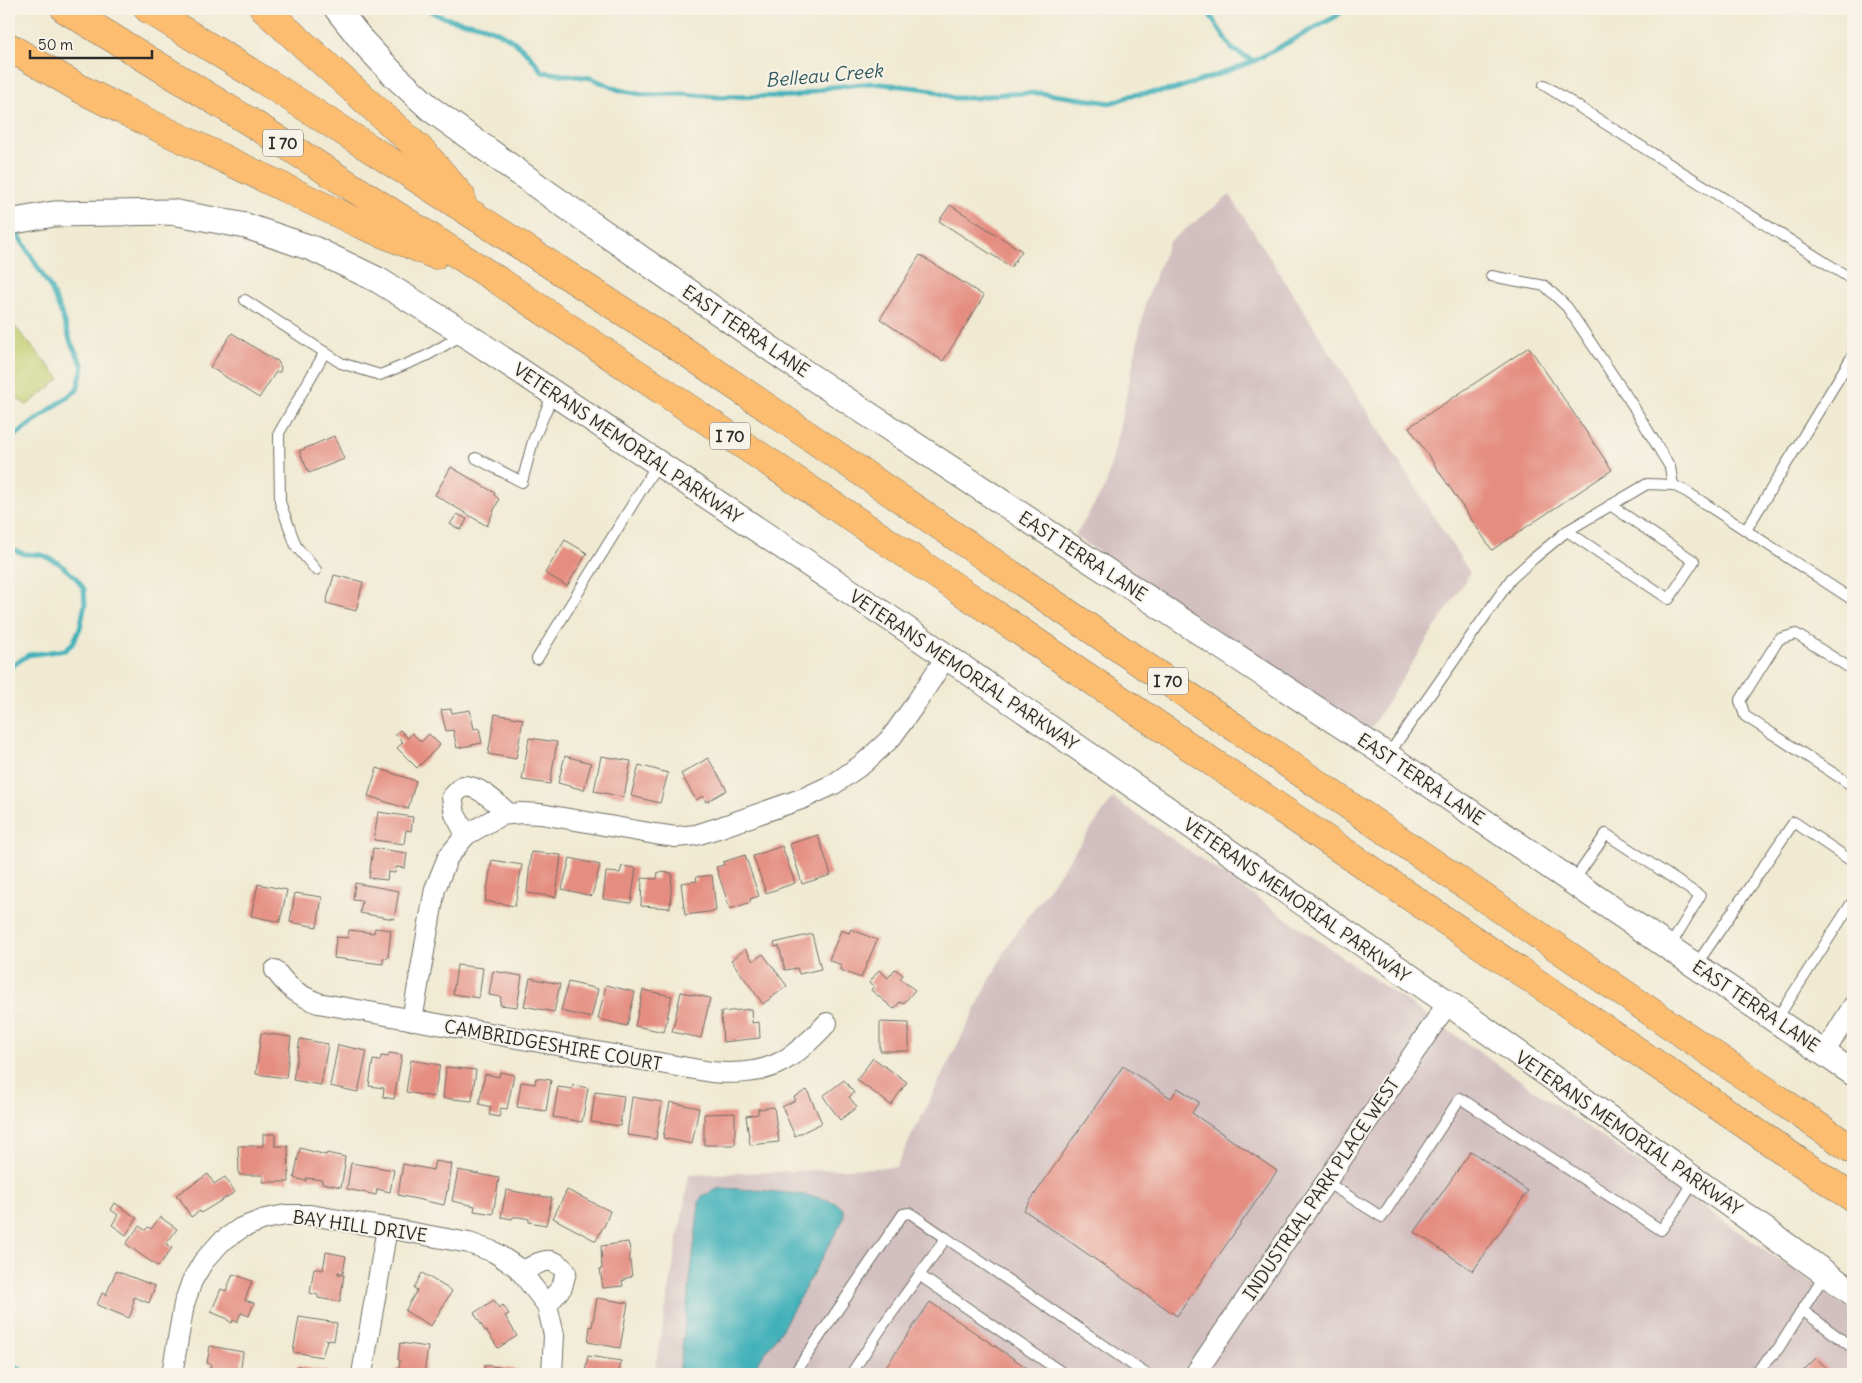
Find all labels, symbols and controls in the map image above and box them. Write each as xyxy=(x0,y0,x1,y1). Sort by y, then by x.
scale bar xyxy=(30,28,152,60)
text: 50 m xyxy=(38,35,73,54)
water label: Belleau Creek xyxy=(764,58,885,92)
road number: I 70 xyxy=(263,130,303,156)
street label: EAST TERRA LANE xyxy=(678,280,814,382)
street label: VETERANS MEMORIAL PARKWAY xyxy=(509,358,747,528)
road number: I 70 xyxy=(710,422,750,450)
street label: EAST TERRA LANE xyxy=(1014,506,1152,606)
street label: VETERANS MEMORIAL PARKWAY xyxy=(845,585,1083,755)
road number: I 70 xyxy=(1148,668,1188,694)
street label: EAST TERRA LANE xyxy=(1353,728,1489,830)
street label: VETERANS MEMORIAL PARKWAY xyxy=(1179,813,1415,987)
street label: EAST TERRA LANE xyxy=(1688,955,1824,1057)
street label: CAMBRIDGESHIRE COURT xyxy=(442,1015,664,1075)
street label: VETERANS MEMORIAL PARKWAY xyxy=(1511,1046,1747,1220)
street label: INDUSTRIAL PARK PLACE WEST xyxy=(1238,1073,1404,1305)
street label: BAY HILL DRIVE xyxy=(291,1205,429,1247)

